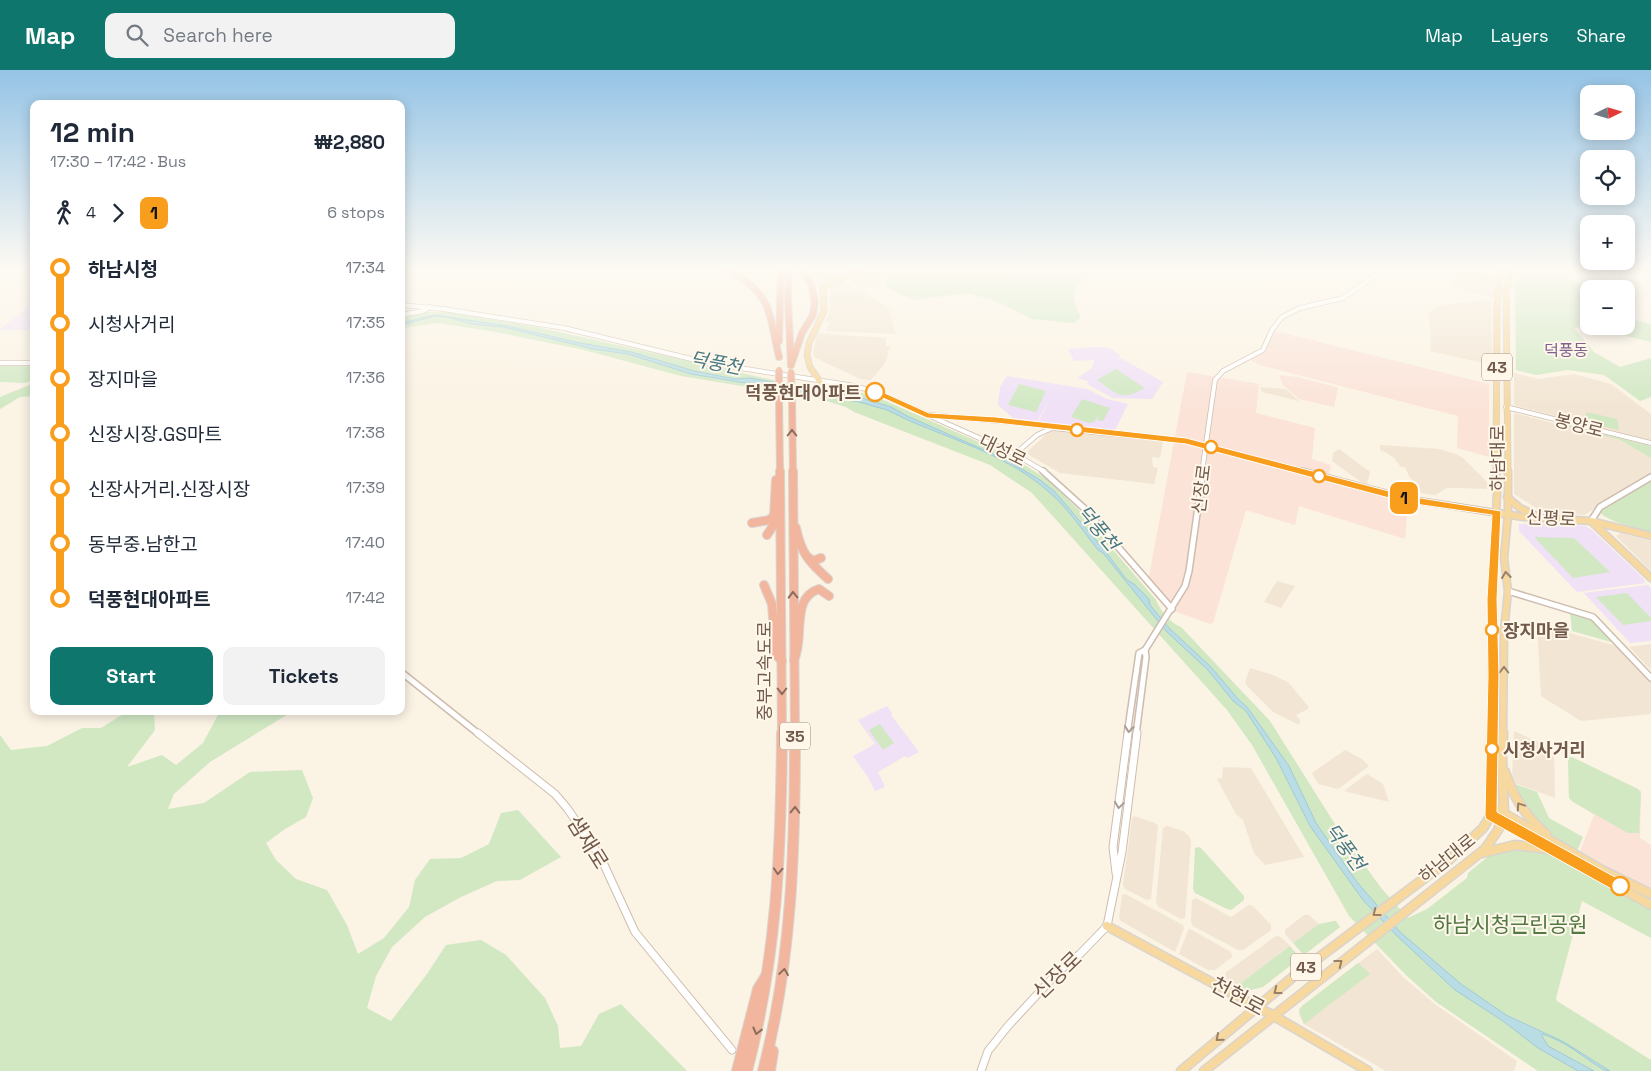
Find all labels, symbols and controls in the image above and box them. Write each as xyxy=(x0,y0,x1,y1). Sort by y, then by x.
search box xyxy=(105,13,455,58)
text: Map xyxy=(25,20,75,51)
icon: search xyxy=(123,21,151,49)
text: Search here xyxy=(163,23,273,48)
text: Map xyxy=(1425,24,1463,47)
text: Layers xyxy=(1491,24,1548,47)
text: Share xyxy=(1576,24,1626,47)
north arrow xyxy=(1580,85,1635,140)
map controls xyxy=(1580,85,1635,335)
text: 12 min xyxy=(50,114,135,150)
text: ₩2,880 xyxy=(314,130,385,155)
button: locate xyxy=(1580,150,1635,205)
text: 17:30 – 17:42 · Bus xyxy=(50,151,186,172)
icon: walk xyxy=(50,199,78,227)
icon: forward xyxy=(104,199,132,227)
text: 1 xyxy=(150,201,158,224)
text: 4 xyxy=(86,202,96,223)
text: 6 stops xyxy=(327,202,385,223)
button: + xyxy=(1580,215,1635,270)
text: 하남시청 xyxy=(88,257,158,282)
text: 17:34 xyxy=(346,257,385,278)
button: − xyxy=(1580,280,1635,335)
text: 시청사거리 xyxy=(88,312,175,337)
text: 17:35 xyxy=(346,312,385,333)
district label: 덕풍동 xyxy=(1544,340,1588,361)
water label: 덕풍천 xyxy=(688,346,746,381)
road number: 43 xyxy=(1482,354,1512,380)
text: 장지마을 xyxy=(88,367,158,392)
text: 17:36 xyxy=(346,367,385,388)
place label: 덕풍현대아파트 xyxy=(745,381,861,404)
marker: 덕풍현대아파트 xyxy=(865,382,885,402)
street label: 봉양로 xyxy=(1552,408,1606,442)
text: 신장시장.GS마트 xyxy=(88,422,222,447)
text: 17:38 xyxy=(346,422,385,443)
unlabelled marker xyxy=(1070,423,1084,437)
street label: 하남대로 xyxy=(1486,425,1509,491)
one-way arrow xyxy=(787,428,797,436)
street label: 대성로 xyxy=(976,429,1030,471)
unlabelled marker xyxy=(1204,440,1218,454)
street label: 신장로 xyxy=(1187,463,1215,515)
unlabelled marker xyxy=(1312,469,1326,483)
text: 신장사거리.신장시장 xyxy=(88,477,250,502)
text: 17:39 xyxy=(346,477,385,498)
line badge: 1 xyxy=(1388,482,1420,514)
text: 1 xyxy=(1400,486,1408,509)
water label: 덕풍천 xyxy=(1072,500,1125,557)
street label: 신평로 xyxy=(1526,505,1576,531)
text: 동부중.남한고 xyxy=(88,532,198,557)
text: 17:40 xyxy=(345,532,385,553)
one-way arrow xyxy=(1501,570,1512,578)
text: 덕풍현대아파트 xyxy=(88,587,210,612)
text: 17:42 xyxy=(346,587,385,608)
one-way arrow xyxy=(788,591,798,598)
place label: 장지마을 xyxy=(1503,619,1569,642)
street label: 중부고속도로 xyxy=(753,621,776,721)
marker: 장지마을 xyxy=(1485,623,1499,637)
button: Start xyxy=(50,647,213,705)
button: Tickets xyxy=(223,647,385,705)
one-way arrow xyxy=(1499,666,1509,674)
one-way arrow xyxy=(777,687,787,695)
road number: 35 xyxy=(780,722,810,749)
one-way arrow xyxy=(1124,726,1135,734)
place label: 시청사거리 xyxy=(1503,738,1586,761)
marker: 시청사거리 xyxy=(1485,742,1499,756)
one-way arrow xyxy=(1114,801,1124,810)
one-way arrow xyxy=(1517,802,1526,812)
one-way arrow xyxy=(790,806,800,814)
street label: 샘재로 xyxy=(561,810,615,874)
water label: 덕풍천 xyxy=(1319,818,1371,877)
street label: 하남대로 xyxy=(1414,828,1480,888)
one-way arrow xyxy=(772,867,783,875)
unlabelled marker xyxy=(1610,876,1630,896)
one-way arrow xyxy=(1372,907,1382,916)
park label: 하남시청근린공원 xyxy=(1433,911,1587,938)
street label: 신장로 xyxy=(1027,945,1087,1005)
road number: 43 xyxy=(1291,954,1321,980)
one-way arrow xyxy=(1334,960,1343,969)
one-way arrow xyxy=(778,968,789,976)
street label: 천현로 xyxy=(1206,970,1270,1022)
one-way arrow xyxy=(1274,985,1283,993)
one-way arrow xyxy=(752,1027,763,1036)
one-way arrow xyxy=(1216,1032,1225,1041)

